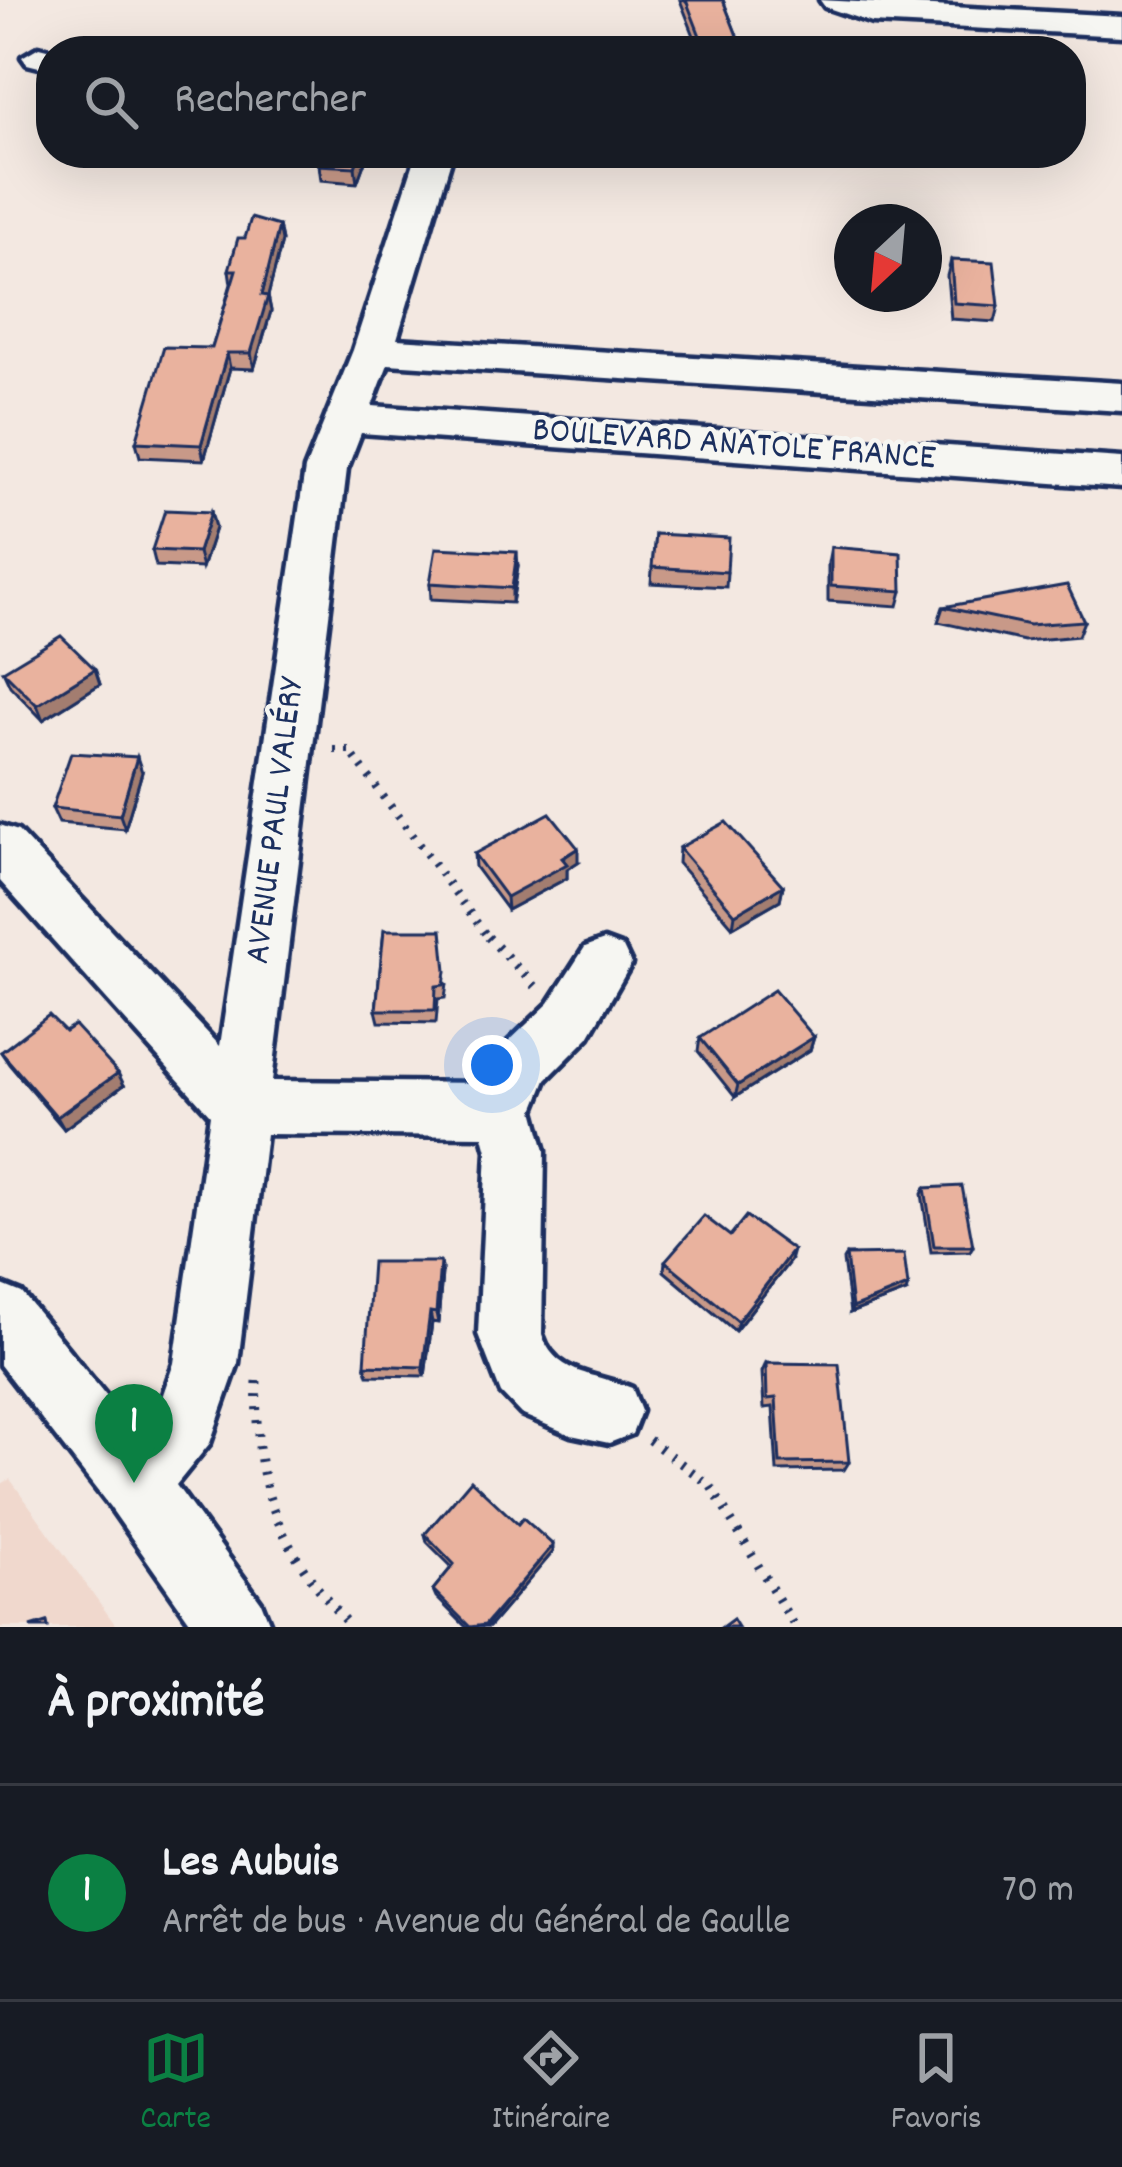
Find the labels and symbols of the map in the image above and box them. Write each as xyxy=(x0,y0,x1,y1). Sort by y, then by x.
north arrow xyxy=(834,204,942,312)
street label: BOULEVARD ANATOLE FRANCE xyxy=(531,406,937,486)
street label: AVENUE PAUL VALÉRY xyxy=(234,673,321,967)
your location xyxy=(462,1035,522,1095)
pin: 1 xyxy=(95,1384,173,1483)

